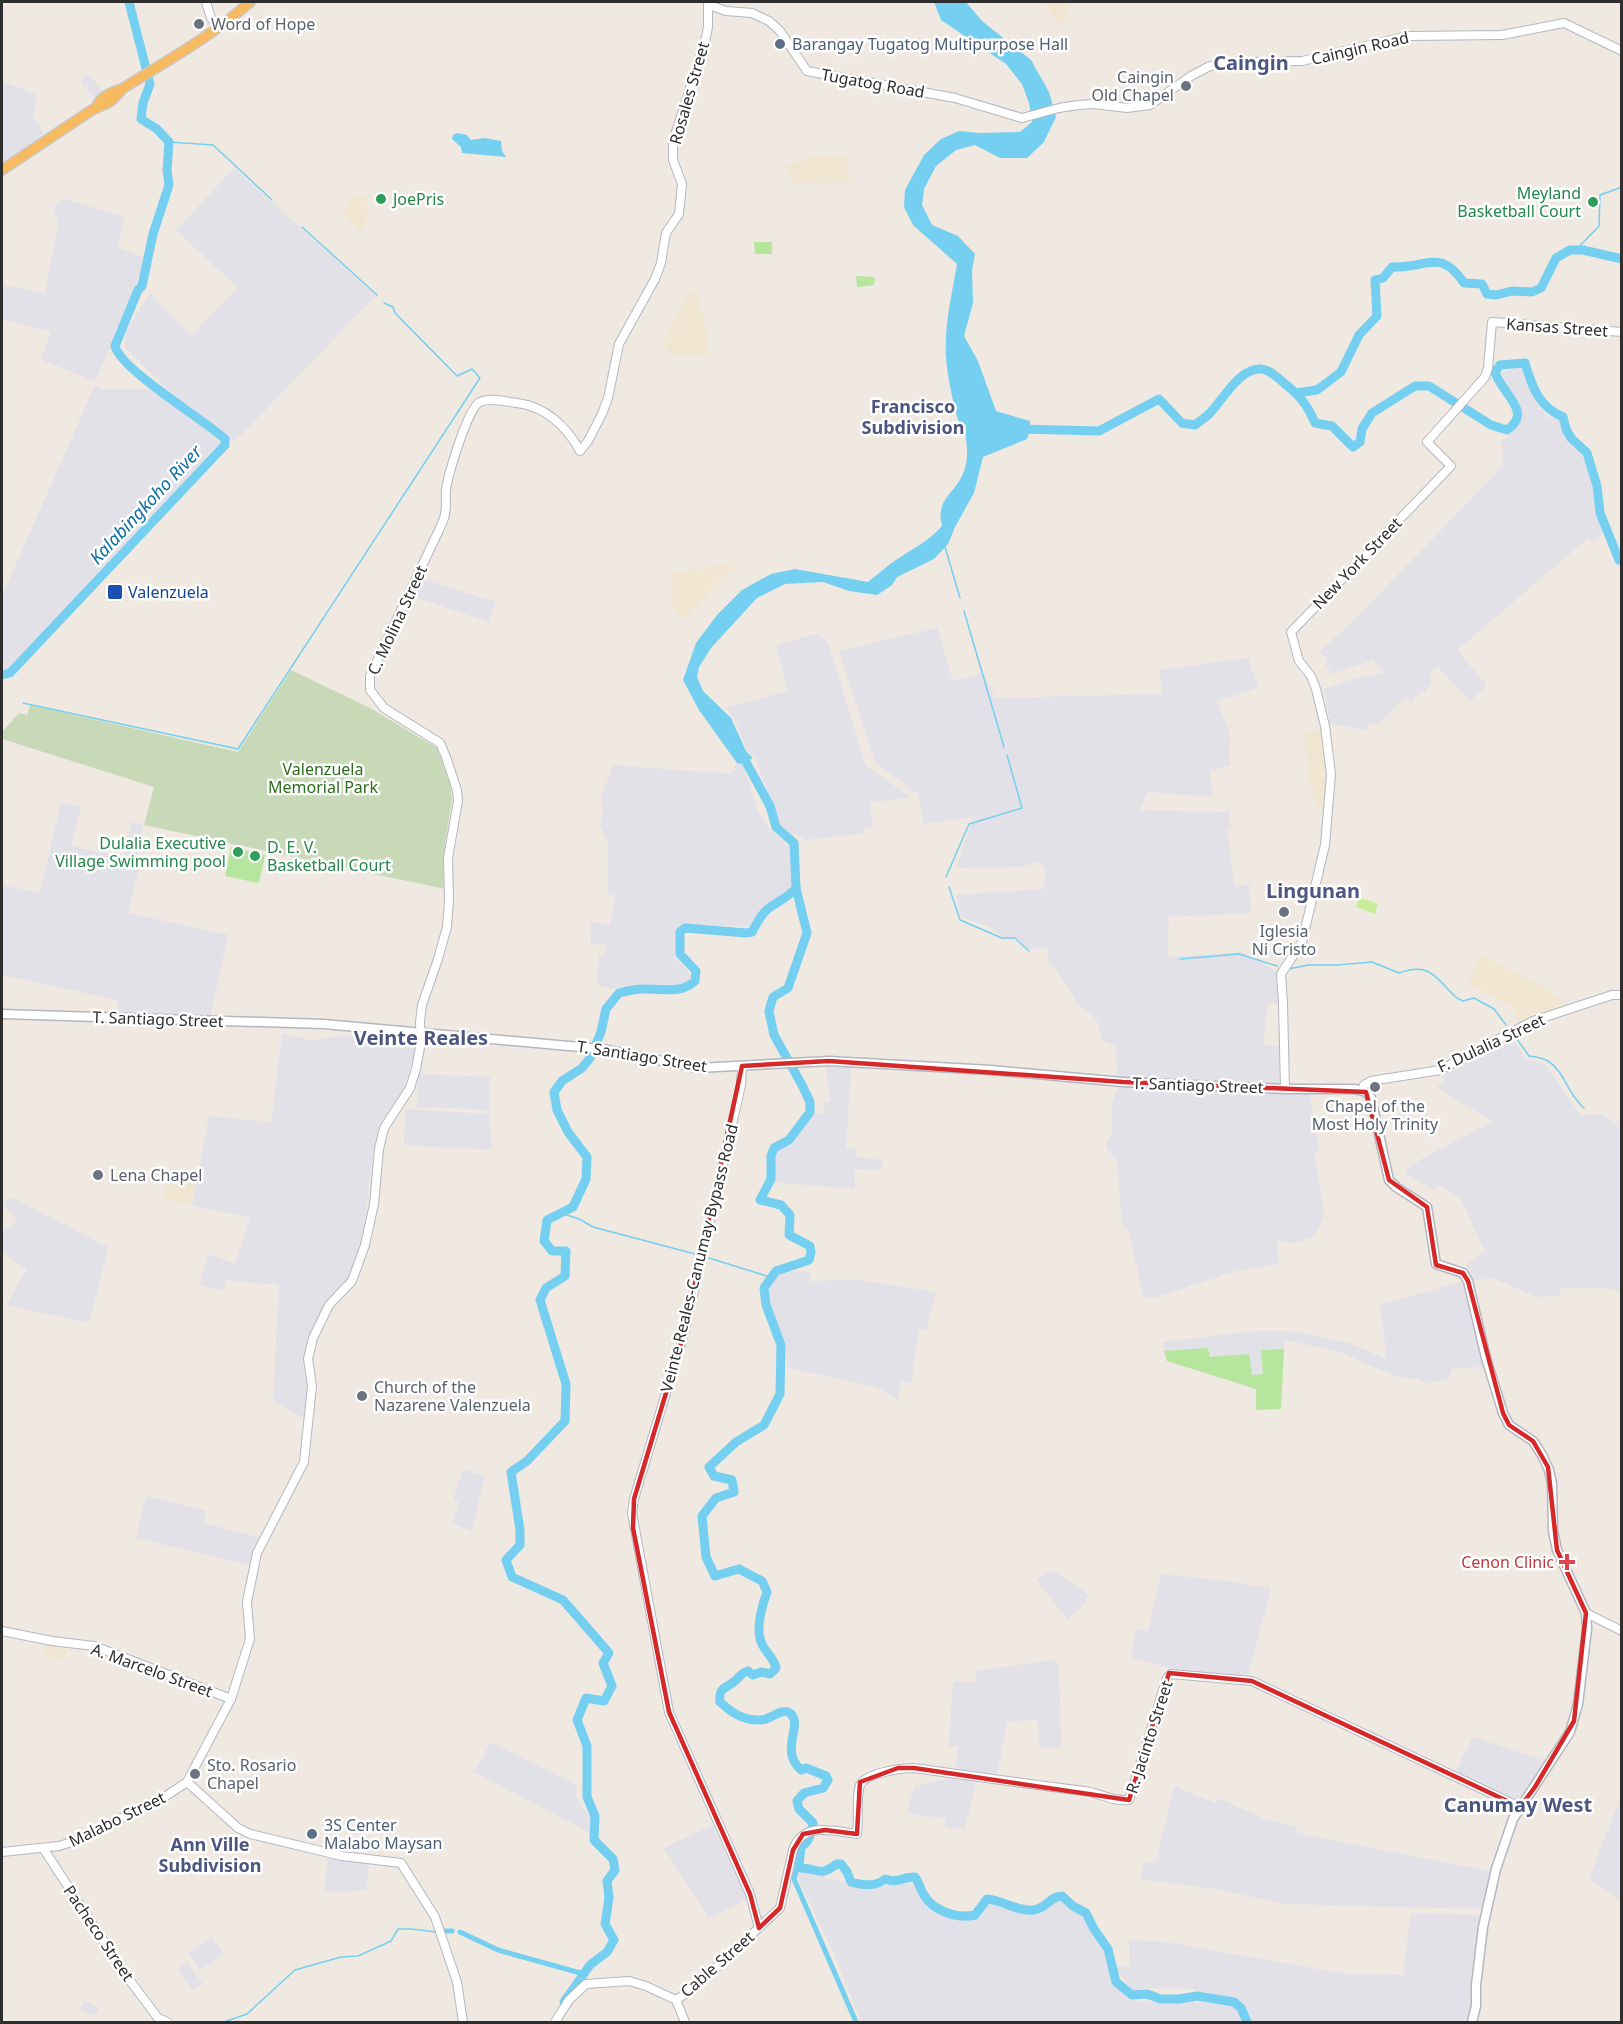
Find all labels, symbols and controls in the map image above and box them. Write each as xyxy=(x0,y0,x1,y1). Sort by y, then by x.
place label: Word of Hope xyxy=(211,13,315,35)
marker: Word of Hope xyxy=(192,17,206,31)
street label: Caingin Road xyxy=(1309,26,1411,70)
place label: Barangay Tugatog Multipurpose Hall xyxy=(792,33,1068,55)
marker: Barangay Tugatog Multipurpose Hall xyxy=(773,37,787,51)
street label: Rosales Street xyxy=(664,39,714,147)
district label: Caingin xyxy=(1213,49,1289,76)
street label: Tugatog Road xyxy=(820,63,926,103)
place label: Caingin Old Chapel xyxy=(1091,66,1174,106)
marker: Caingin Old Chapel xyxy=(1179,79,1193,93)
place label: Meyland Basketball Court xyxy=(1457,182,1581,222)
place label: JoePris xyxy=(391,188,444,210)
marker: JoePris xyxy=(374,192,388,206)
marker: Meyland Basketball Court xyxy=(1586,195,1600,209)
street label: Kansas Street xyxy=(1505,312,1609,342)
district label: Francisco Subdivision xyxy=(862,394,964,439)
water label: Kalabingkoho River xyxy=(84,439,207,569)
street label: New York Street xyxy=(1308,512,1407,614)
street label: C. Molina Street xyxy=(362,561,432,678)
place label: Valenzuela xyxy=(128,581,209,603)
marker: Valenzuela xyxy=(106,583,124,601)
park label: Valenzuela Memorial Park xyxy=(268,758,378,798)
place label: Dulalia Executive Village Swimming pool xyxy=(55,832,226,872)
place label: D. E. V. Basketball Court xyxy=(267,836,391,876)
marker: Dulalia Executive Village Swimming pool xyxy=(231,845,245,859)
marker: D. E. V. Basketball Court xyxy=(248,849,262,863)
district label: Lingunan xyxy=(1266,877,1360,904)
marker: Iglesia Ni Cristo xyxy=(1277,905,1291,919)
place label: Iglesia Ni Cristo xyxy=(1252,920,1316,960)
street label: T. Santiago Street xyxy=(92,1006,224,1032)
street label: F. Dulalia Street xyxy=(1434,1008,1549,1078)
district label: Veinte Reales xyxy=(354,1024,488,1051)
street label: T. Santiago Street xyxy=(575,1035,709,1077)
street label: T. Santiago Street xyxy=(1132,1072,1264,1098)
marker: Chapel of the Most Holy Trinity xyxy=(1368,1080,1382,1094)
place label: Chapel of the Most Holy Trinity xyxy=(1312,1095,1439,1135)
street label: Veinte Reales-Canumay Bypass Road xyxy=(655,1122,743,1394)
place label: Lena Chapel xyxy=(110,1164,202,1186)
marker: Lena Chapel xyxy=(91,1168,105,1182)
place label: Church of the Nazarene Valenzuela xyxy=(374,1376,531,1416)
marker: Church of the Nazarene Valenzuela xyxy=(355,1389,369,1403)
place label: Cenon Clinic xyxy=(1461,1551,1554,1573)
marker: Cenon Clinic xyxy=(1558,1553,1576,1571)
street label: A. Marcelo Street xyxy=(88,1638,216,1702)
street label: R. Jacinto Street xyxy=(1120,1677,1178,1796)
place label: Sto. Rosario Chapel xyxy=(207,1754,296,1794)
marker: Sto. Rosario Chapel xyxy=(188,1767,202,1781)
street label: Malabo Street xyxy=(65,1786,169,1852)
district label: Canumay West xyxy=(1444,1791,1593,1818)
place label: 3S Center Malabo Maysan xyxy=(324,1814,442,1854)
marker: 3S Center Malabo Maysan xyxy=(305,1827,319,1841)
district label: Ann Ville Subdivision xyxy=(159,1832,261,1877)
street label: Pacheco Street xyxy=(59,1881,139,1986)
street label: Cable Street xyxy=(675,1926,759,2002)

